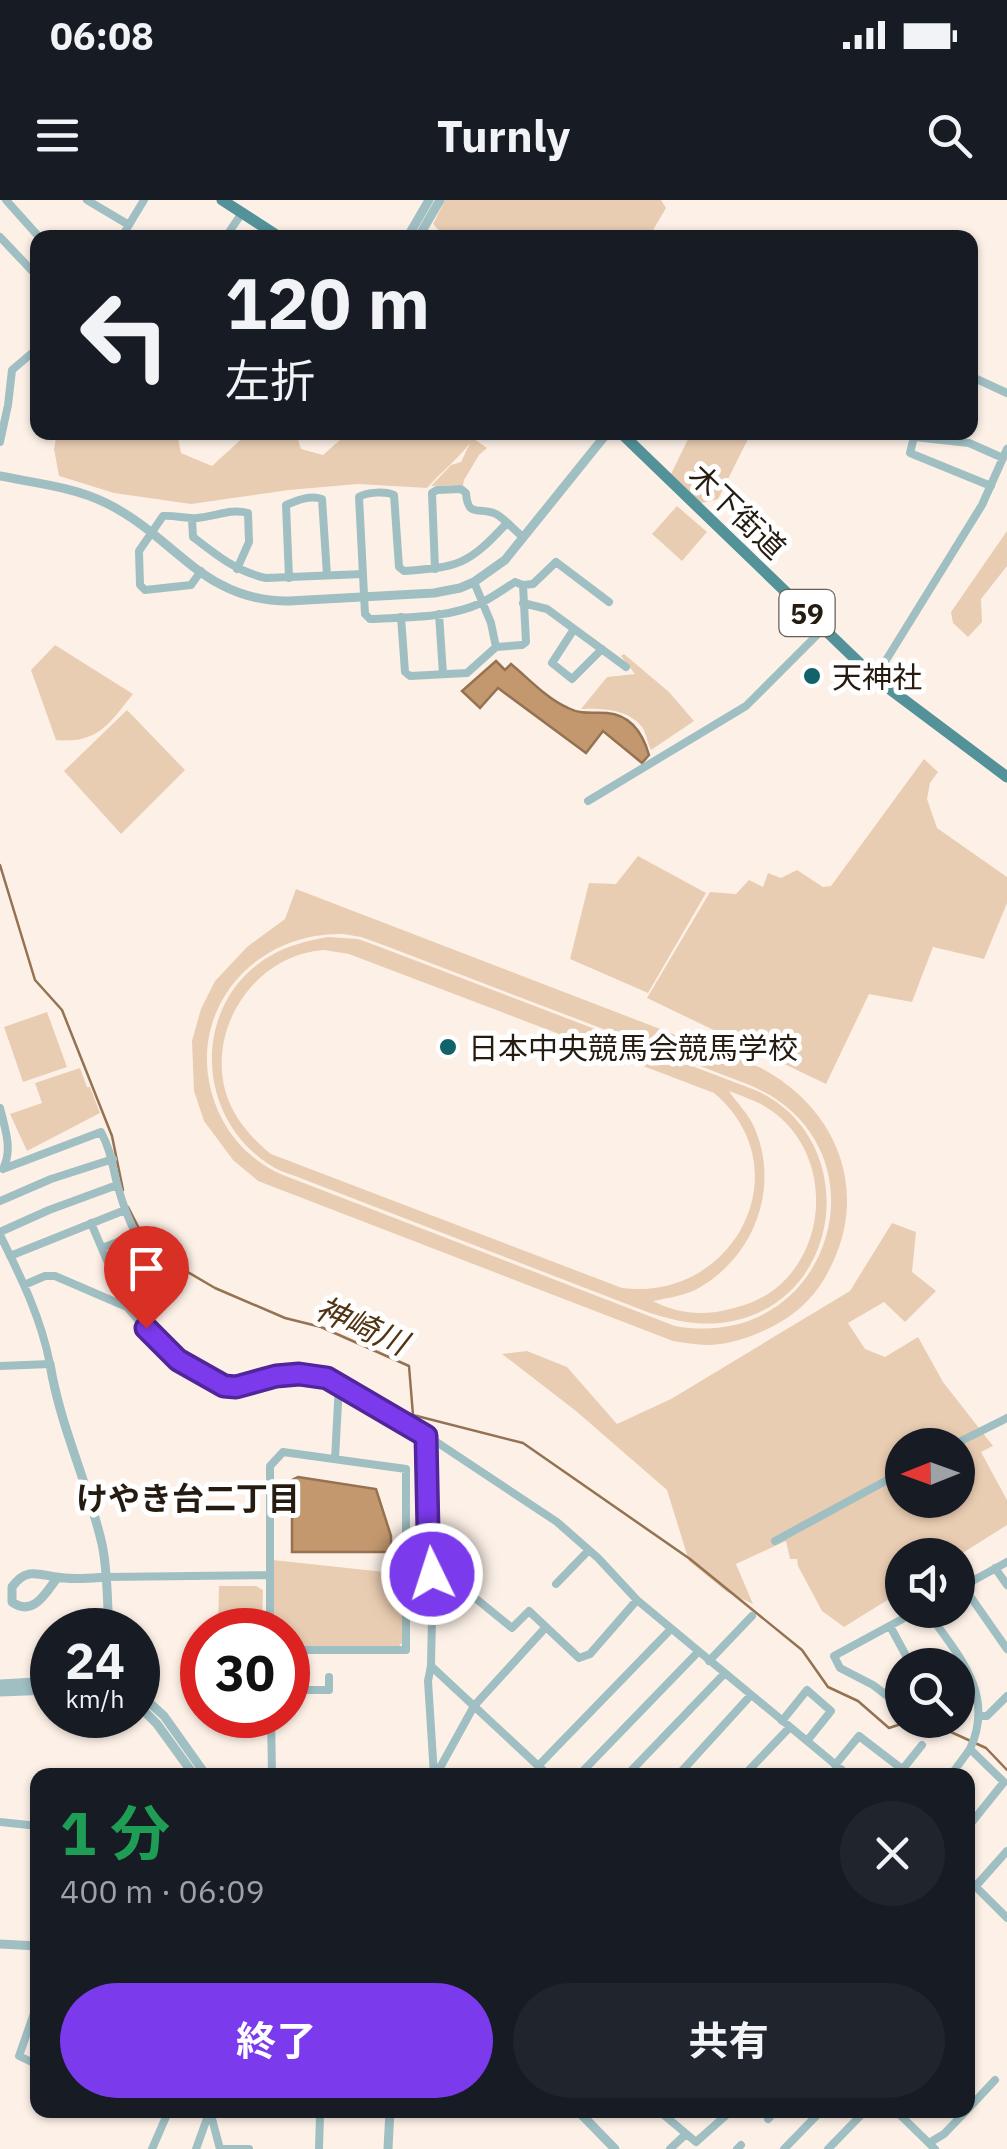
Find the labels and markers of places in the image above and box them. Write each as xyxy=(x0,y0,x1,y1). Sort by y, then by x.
place label: 天神社 xyxy=(832,657,922,696)
marker: 天神社 xyxy=(801,665,823,687)
place label: 日本中央競馬会競馬学校 xyxy=(468,1028,798,1067)
marker: 日本中央競馬会競馬学校 xyxy=(437,1036,459,1058)
pin xyxy=(104,1226,189,1329)

